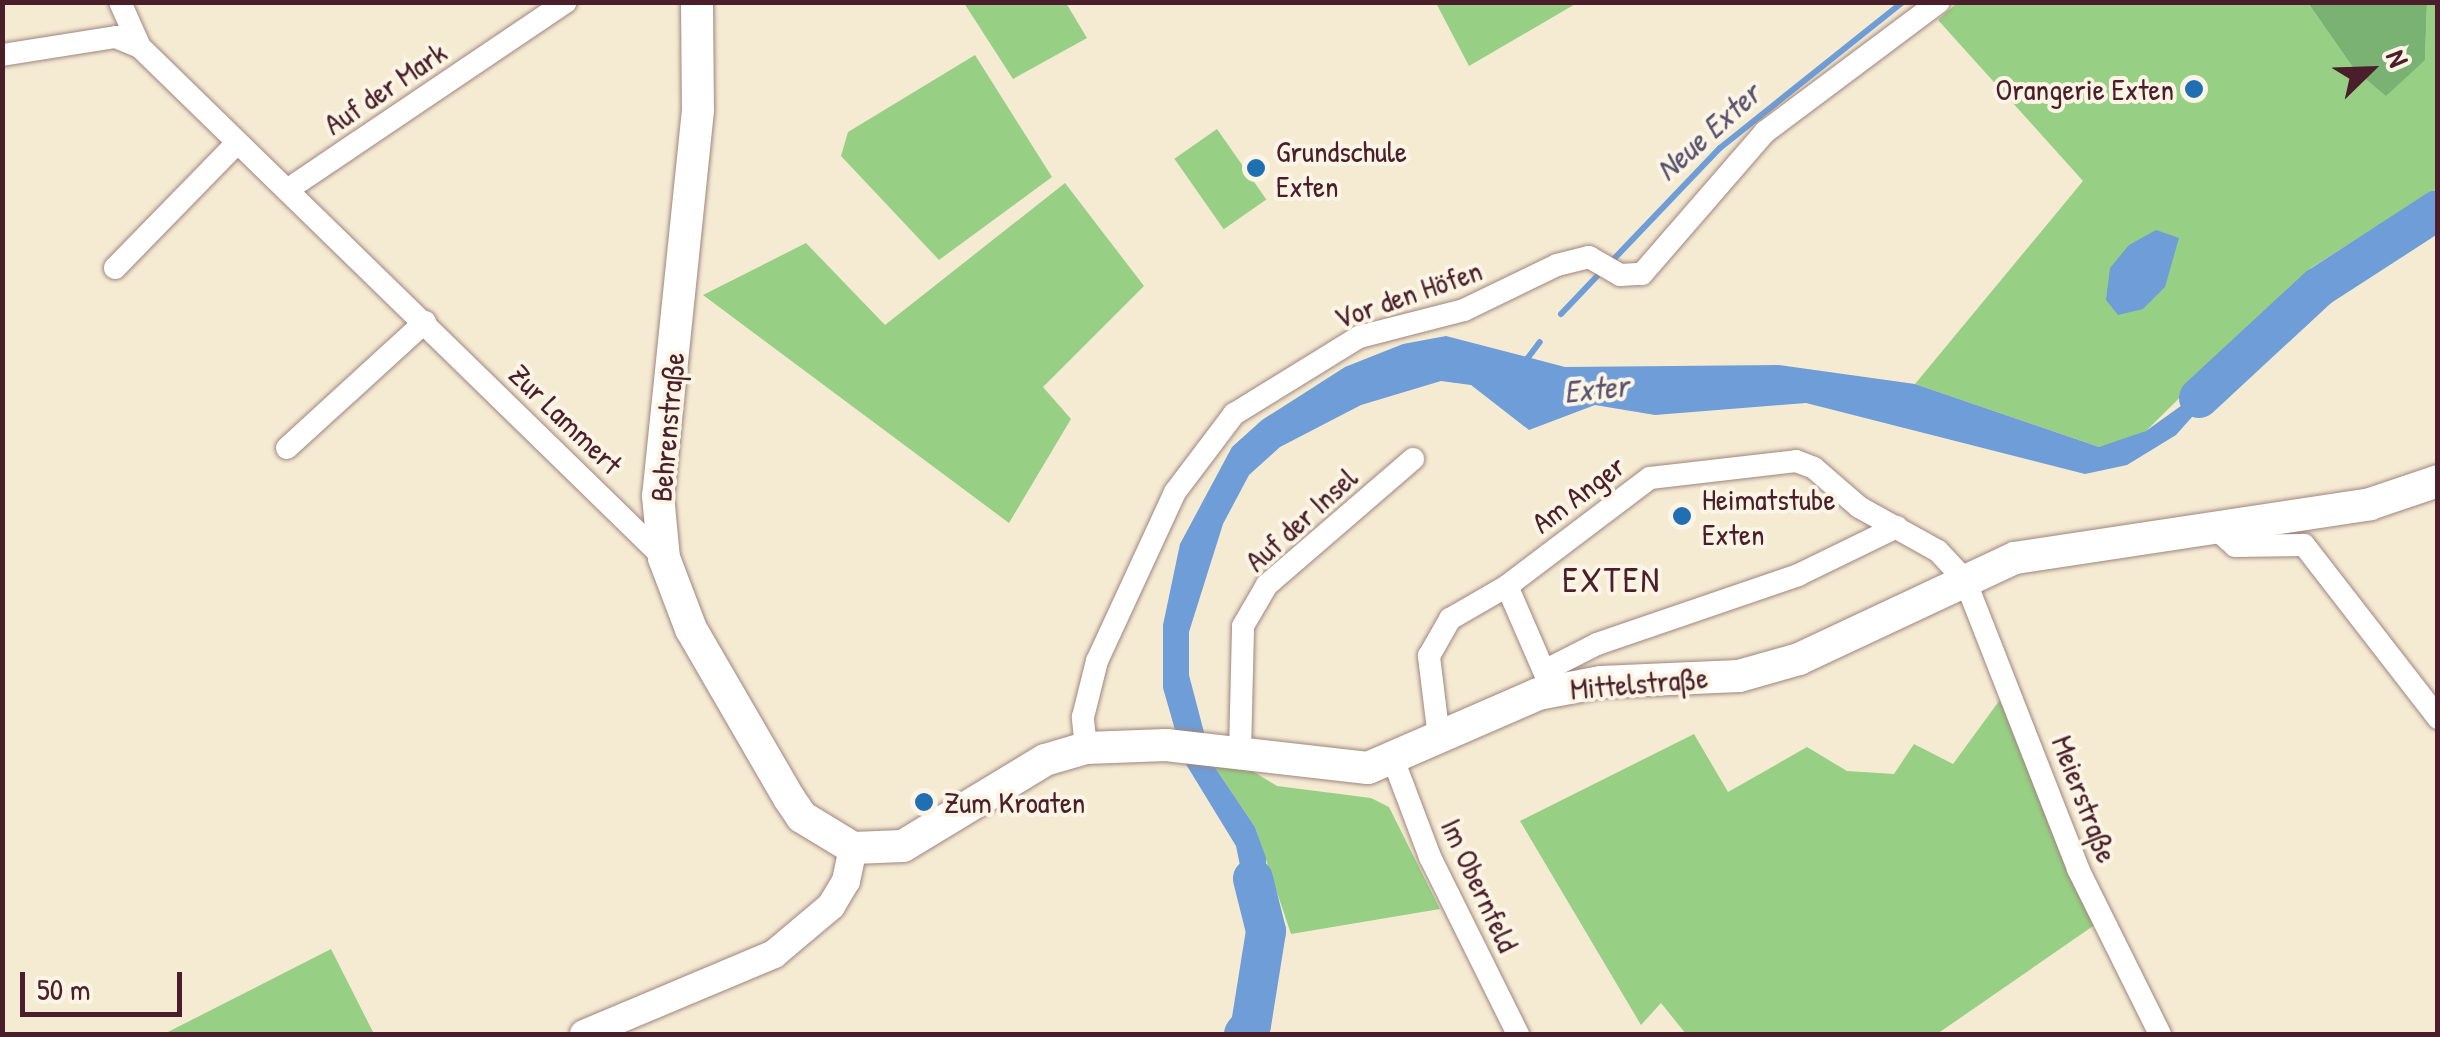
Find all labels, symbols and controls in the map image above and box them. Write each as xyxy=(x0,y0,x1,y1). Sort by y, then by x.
north arrow xyxy=(2320,20,2420,120)
street label: Auf der Mark xyxy=(317,34,453,142)
text: N xyxy=(2377,44,2418,73)
place label: Orangerie Exten xyxy=(1996,71,2174,107)
water label: Neue Exter xyxy=(1648,75,1768,189)
marker: Orangerie Exten xyxy=(2183,78,2205,100)
place label: Grundschule Exten xyxy=(1276,133,1407,204)
marker: Grundschule Exten xyxy=(1245,157,1267,179)
street label: Vor den Höfen xyxy=(1329,252,1487,336)
street label: Behrenstraße xyxy=(643,351,691,503)
street label: Zur Lammert xyxy=(502,356,630,482)
water label: Exter xyxy=(1562,367,1630,411)
street label: Am Anger xyxy=(1524,447,1632,541)
street label: Auf der Insel xyxy=(1238,459,1364,579)
place label: Heimatstube Exten xyxy=(1702,481,1835,552)
marker: Heimatstube Exten xyxy=(1671,505,1693,527)
district label: EXTEN xyxy=(1562,559,1662,601)
street label: Mittelstraße xyxy=(1569,659,1709,707)
street label: Meierstraße xyxy=(2044,730,2126,868)
place label: Zum Kroaten xyxy=(944,784,1085,820)
marker: Zum Kroaten xyxy=(913,791,935,813)
street label: Im Obernfeld xyxy=(1434,813,1526,957)
scale bar xyxy=(25,952,188,1014)
text: 50 m xyxy=(37,969,90,1009)

